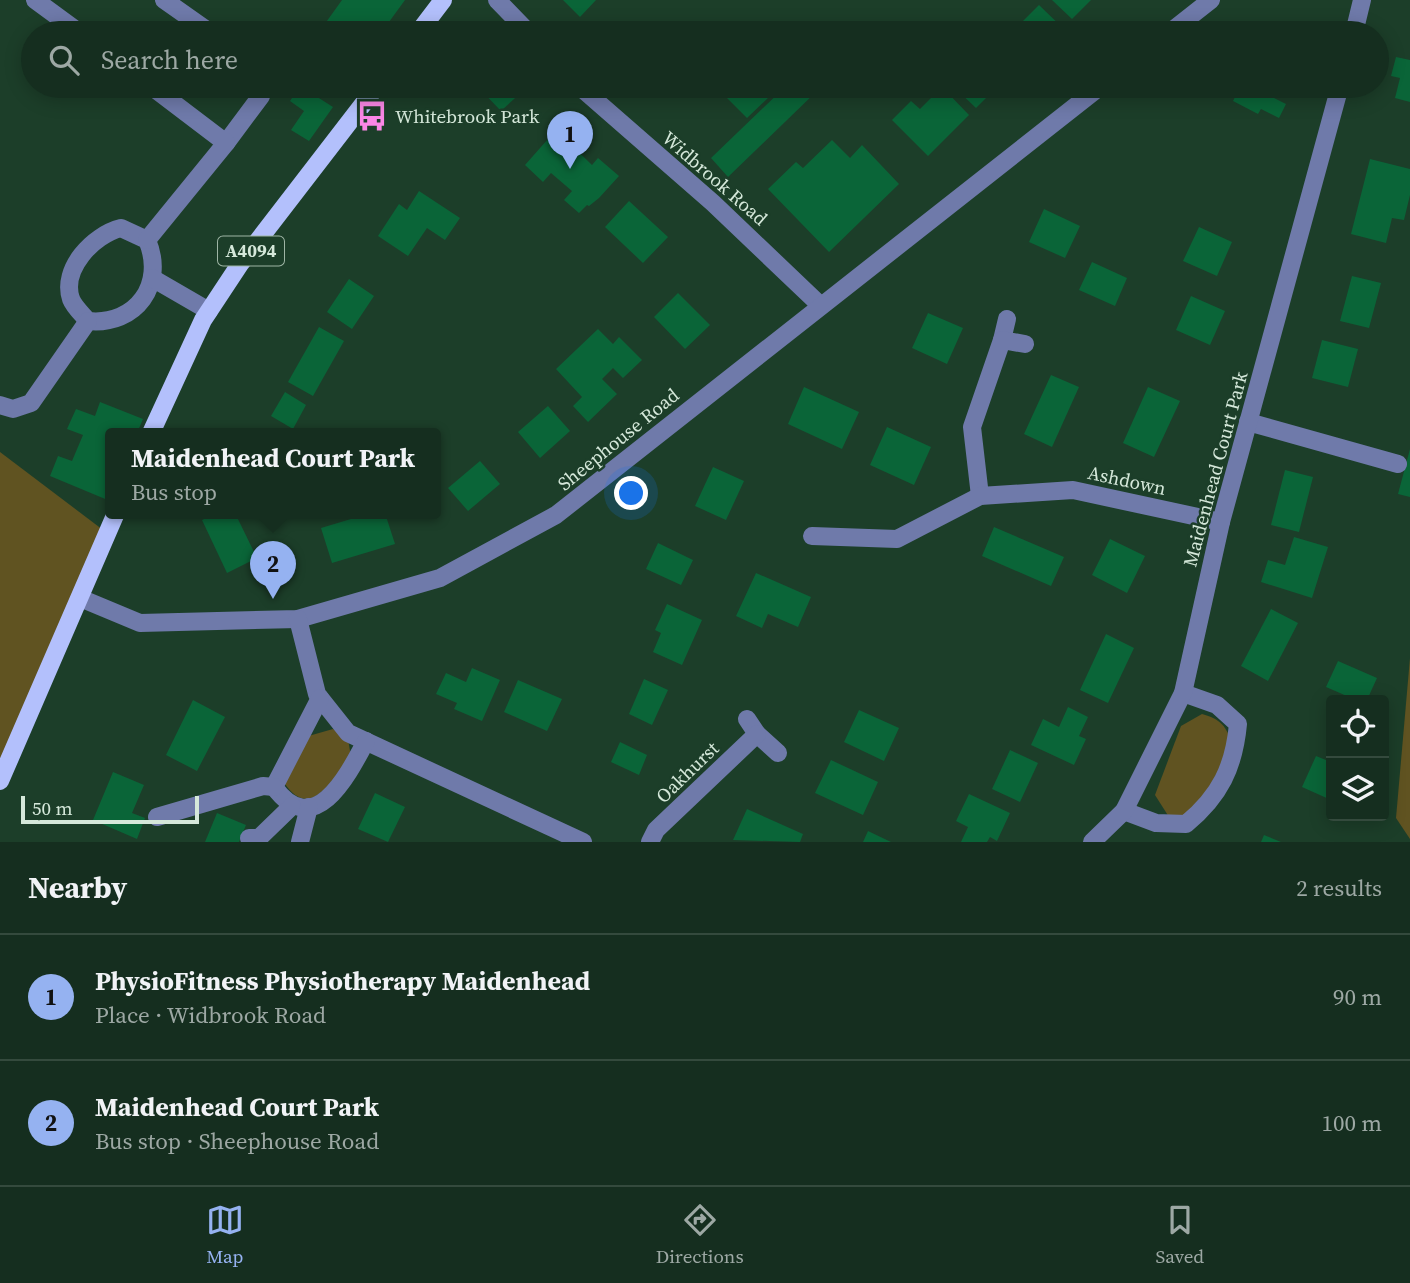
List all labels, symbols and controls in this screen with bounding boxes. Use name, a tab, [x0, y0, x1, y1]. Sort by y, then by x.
search box	[21, 21, 1389, 98]
icon: search	[45, 41, 83, 79]
text: Search here	[101, 42, 238, 78]
bus stop icon: Whitebrook Park	[355, 99, 389, 133]
place label: Whitebrook Park	[395, 103, 540, 129]
pin: 1	[547, 111, 593, 169]
street label: Widbrook Road	[657, 125, 773, 231]
road number: A4094	[218, 236, 284, 265]
street label: Maidenhead Court Park	[1176, 368, 1254, 570]
street label: Sheephouse Road	[552, 382, 684, 496]
popup	[105, 428, 441, 519]
text: Maidenhead Court Park	[131, 440, 415, 476]
street label: Ashdown	[1085, 459, 1169, 501]
text: Bus stop	[131, 476, 217, 508]
your location	[614, 476, 648, 510]
pin: 2	[250, 541, 296, 599]
map controls	[1326, 695, 1389, 821]
button: locate	[1326, 695, 1389, 758]
street label: Oakhurst	[650, 735, 725, 809]
button: layers	[1326, 758, 1389, 821]
scale bar	[21, 793, 200, 825]
text: 50 m	[32, 795, 73, 821]
text: Nearby	[28, 867, 127, 908]
text: 2 results	[1296, 872, 1382, 904]
text: PhysioFitness Physiotherapy Maidenhead	[95, 963, 590, 999]
text: 1	[45, 981, 57, 1013]
text: 90 m	[1333, 981, 1382, 1013]
text: Place · Widbrook Road	[95, 999, 326, 1031]
text: Maidenhead Court Park	[95, 1089, 379, 1125]
text: 2	[45, 1107, 57, 1139]
text: 100 m	[1321, 1107, 1382, 1139]
text: Bus stop · Sheephouse Road	[95, 1125, 379, 1157]
tab: Map	[206, 1201, 244, 1269]
tab: Directions	[656, 1201, 744, 1269]
tab: Saved	[1155, 1201, 1204, 1269]

